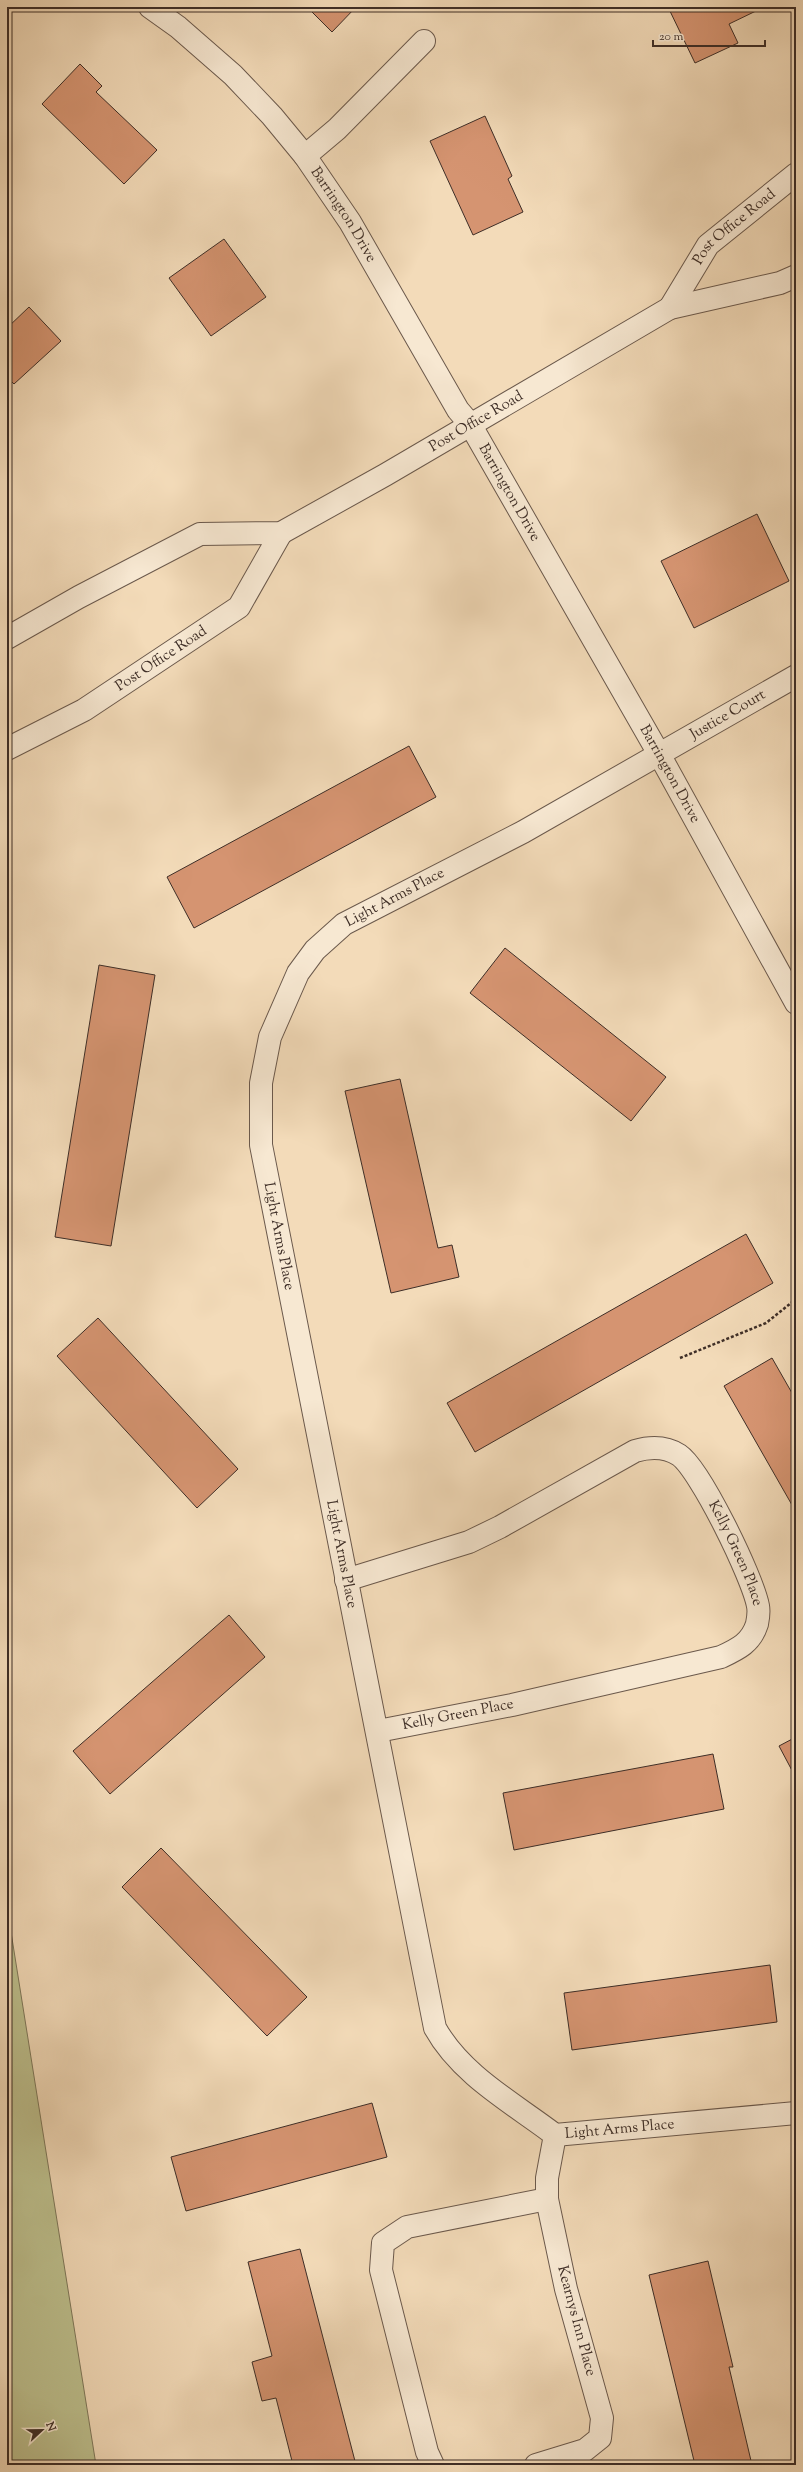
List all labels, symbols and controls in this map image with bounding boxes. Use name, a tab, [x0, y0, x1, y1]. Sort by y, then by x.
scale bar	[653, 22, 765, 48]
text: 20 m	[659, 28, 684, 46]
street label: Barrington Drive	[305, 163, 381, 266]
street label: Post Office Road	[688, 184, 781, 269]
street label: Post Office Road	[425, 386, 528, 457]
street label: Barrington Drive	[473, 440, 546, 545]
street label: Post Office Road	[111, 620, 212, 697]
street label: Justice Court	[685, 685, 770, 746]
street label: Barrington Drive	[634, 721, 706, 827]
street label: Light Arms Place	[342, 863, 448, 933]
street label: Light Arms Place	[258, 1180, 300, 1292]
street label: Kelly Green Place	[703, 1497, 768, 1608]
street label: Light Arms Place	[321, 1498, 363, 1610]
street label: Kelly Green Place	[401, 1694, 515, 1736]
street label: Light Arms Place	[564, 2114, 675, 2145]
street label: Kearnys Inn Place	[551, 2263, 601, 2379]
north arrow	[22, 2410, 62, 2450]
text: N	[41, 2419, 59, 2434]

